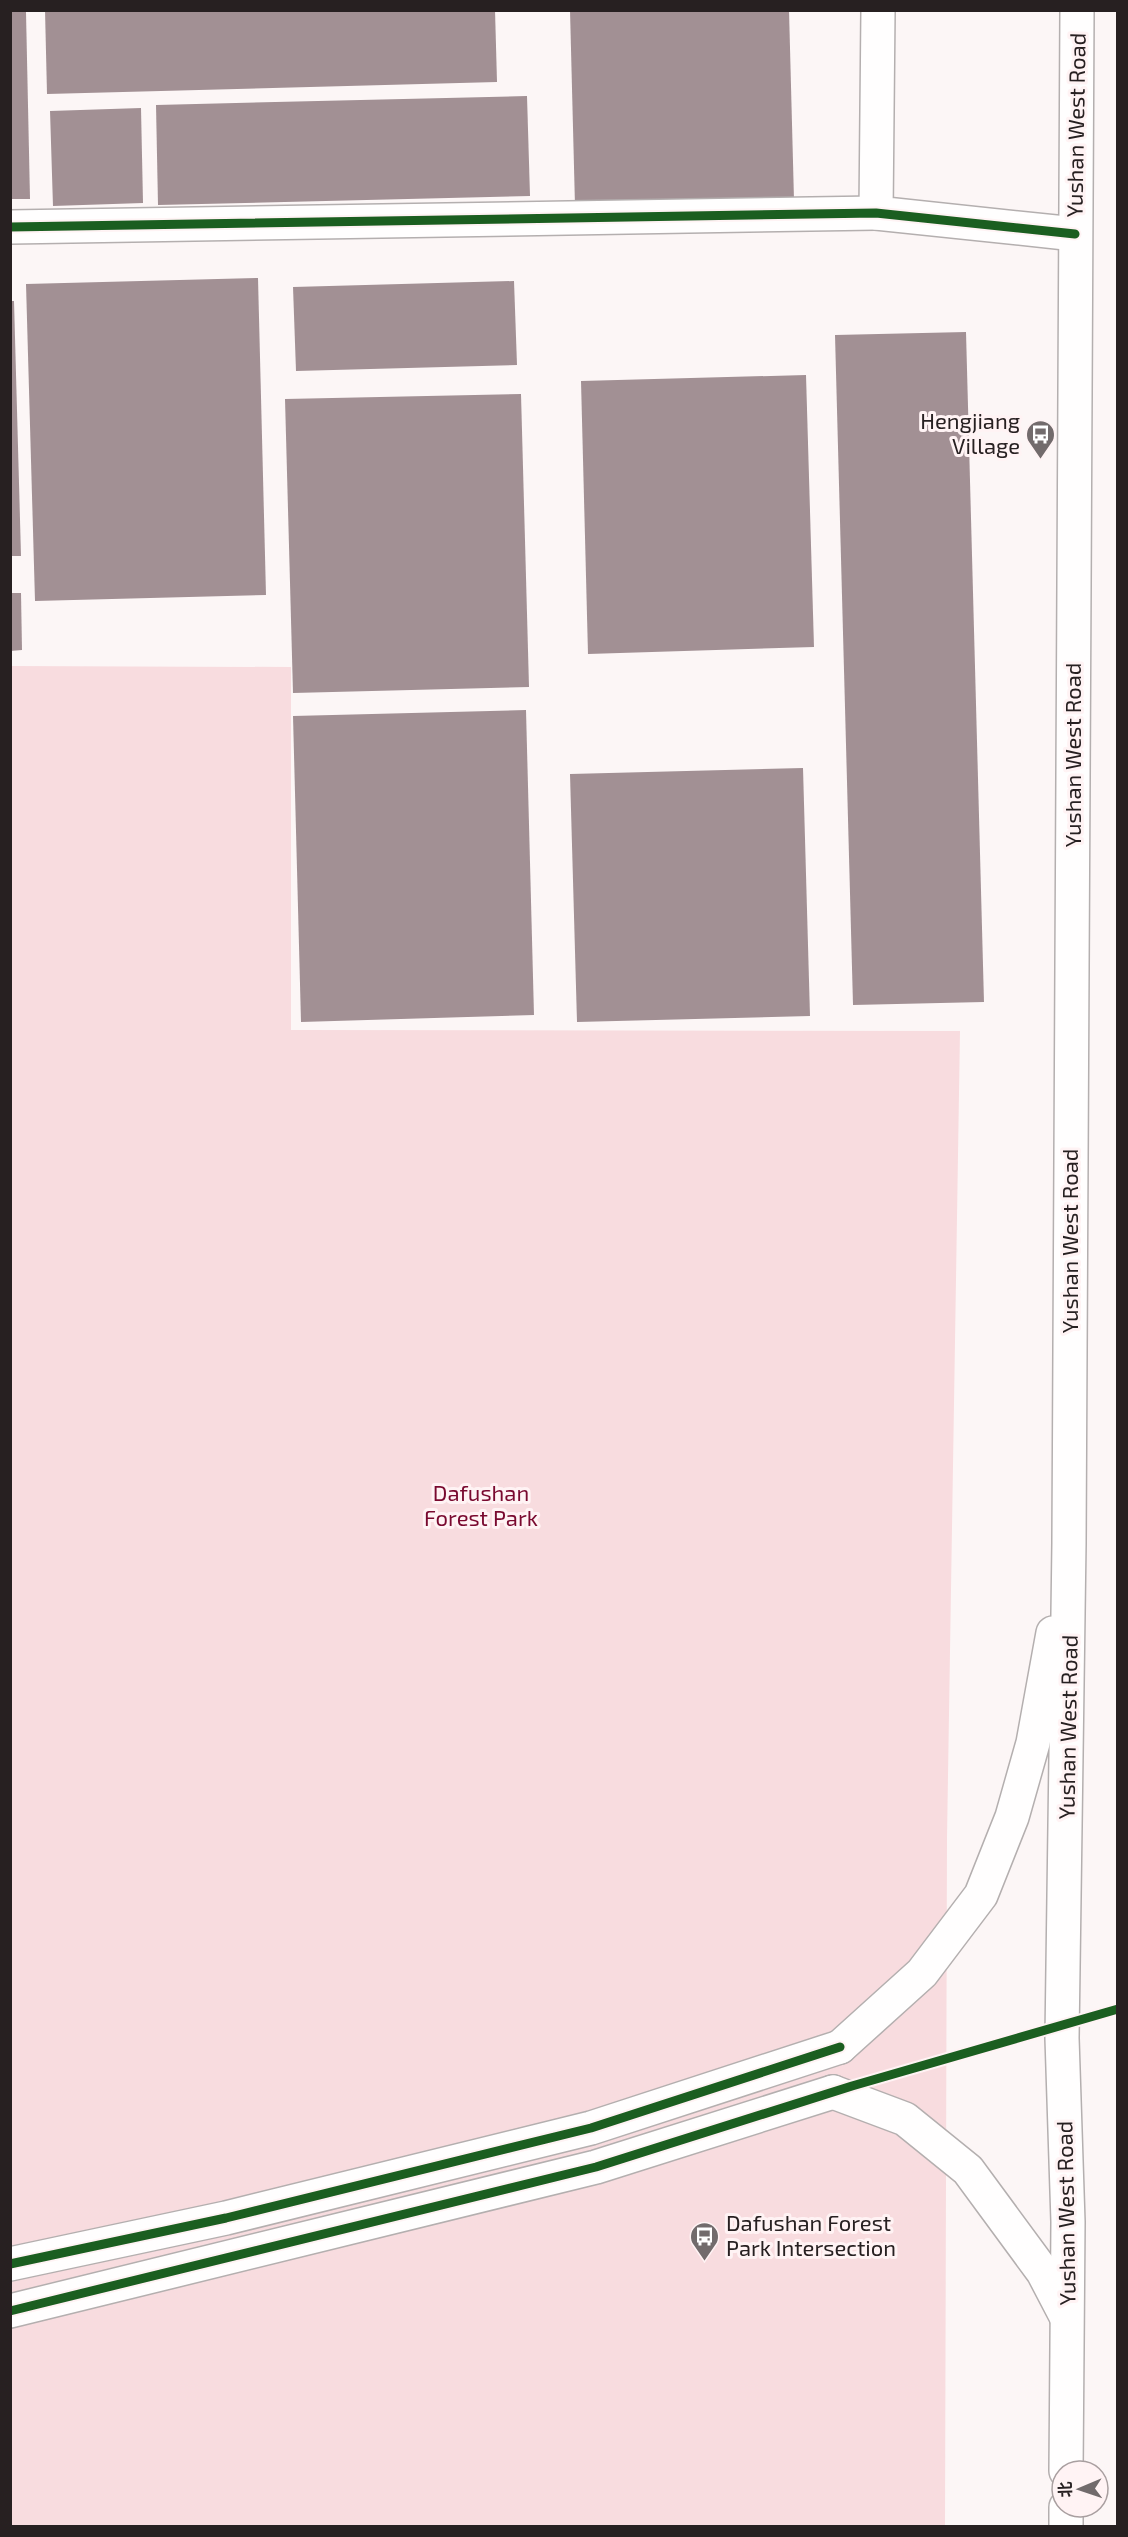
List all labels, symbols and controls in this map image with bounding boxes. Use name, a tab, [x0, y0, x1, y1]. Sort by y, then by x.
street label: Yushan West Road	[1060, 32, 1090, 218]
place label: Hengjiang Village	[920, 407, 1020, 458]
bus stop icon: Hengjiang Village	[1025, 418, 1057, 460]
street label: Yushan West Road	[1059, 663, 1085, 847]
street label: Yushan West Road	[1056, 1149, 1082, 1333]
park label: Dafushan Forest Park	[424, 1479, 538, 1530]
street label: Yushan West Road	[1052, 1634, 1082, 1820]
street label: Yushan West Road	[1050, 2120, 1080, 2306]
place label: Dafushan Forest Park Intersection	[726, 2209, 896, 2260]
bus stop icon: Dafushan Forest Park Intersection	[689, 2220, 721, 2262]
north arrow	[1050, 2459, 1110, 2519]
text: 北	[1055, 2481, 1074, 2498]

